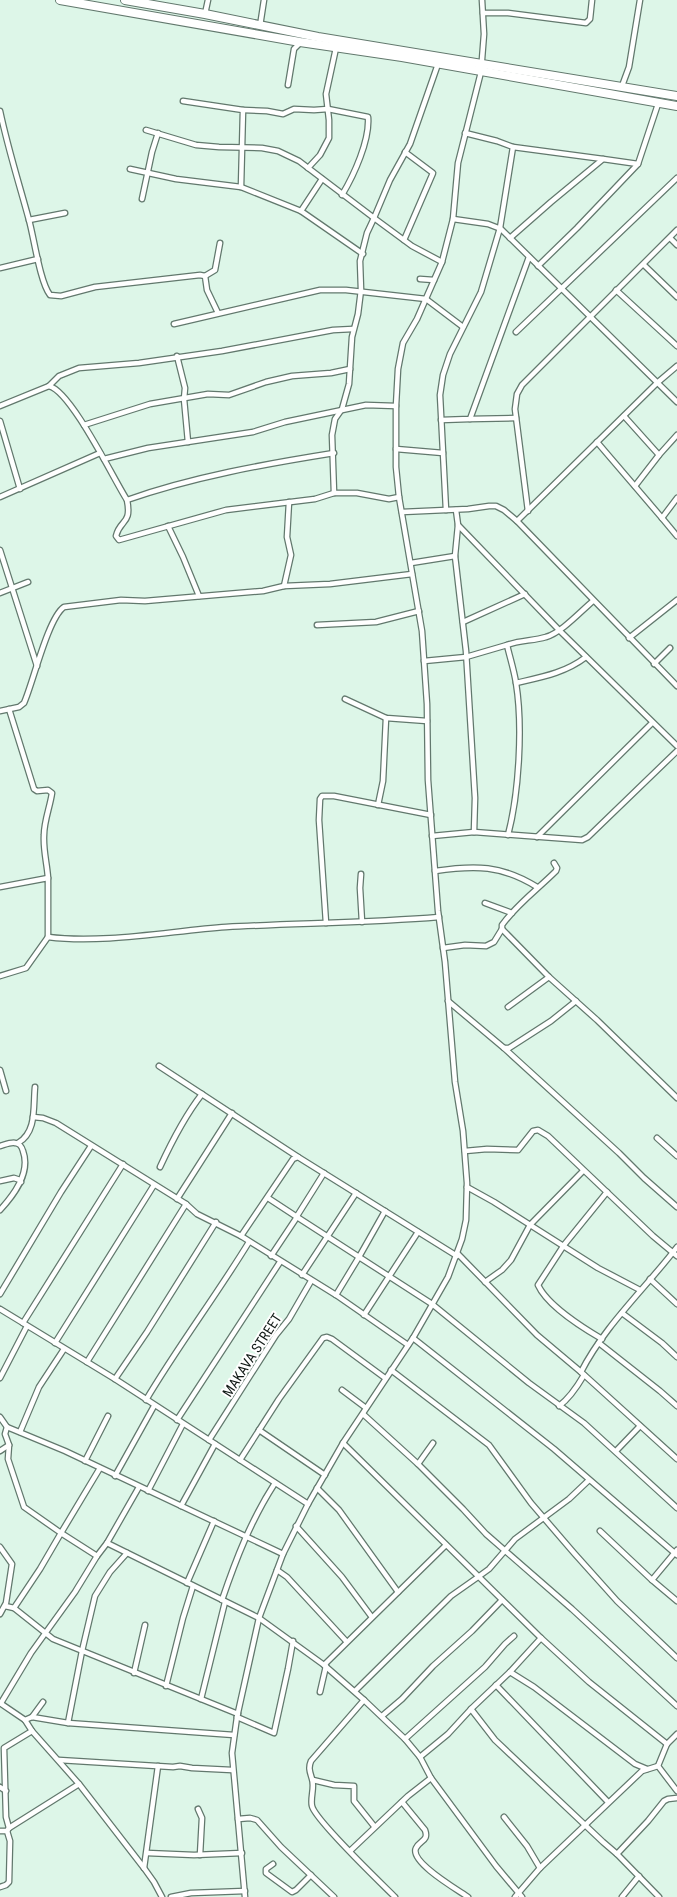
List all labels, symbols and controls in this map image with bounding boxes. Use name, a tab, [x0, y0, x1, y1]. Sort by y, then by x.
street label: MAKAVA STREET	[219, 1310, 285, 1400]

